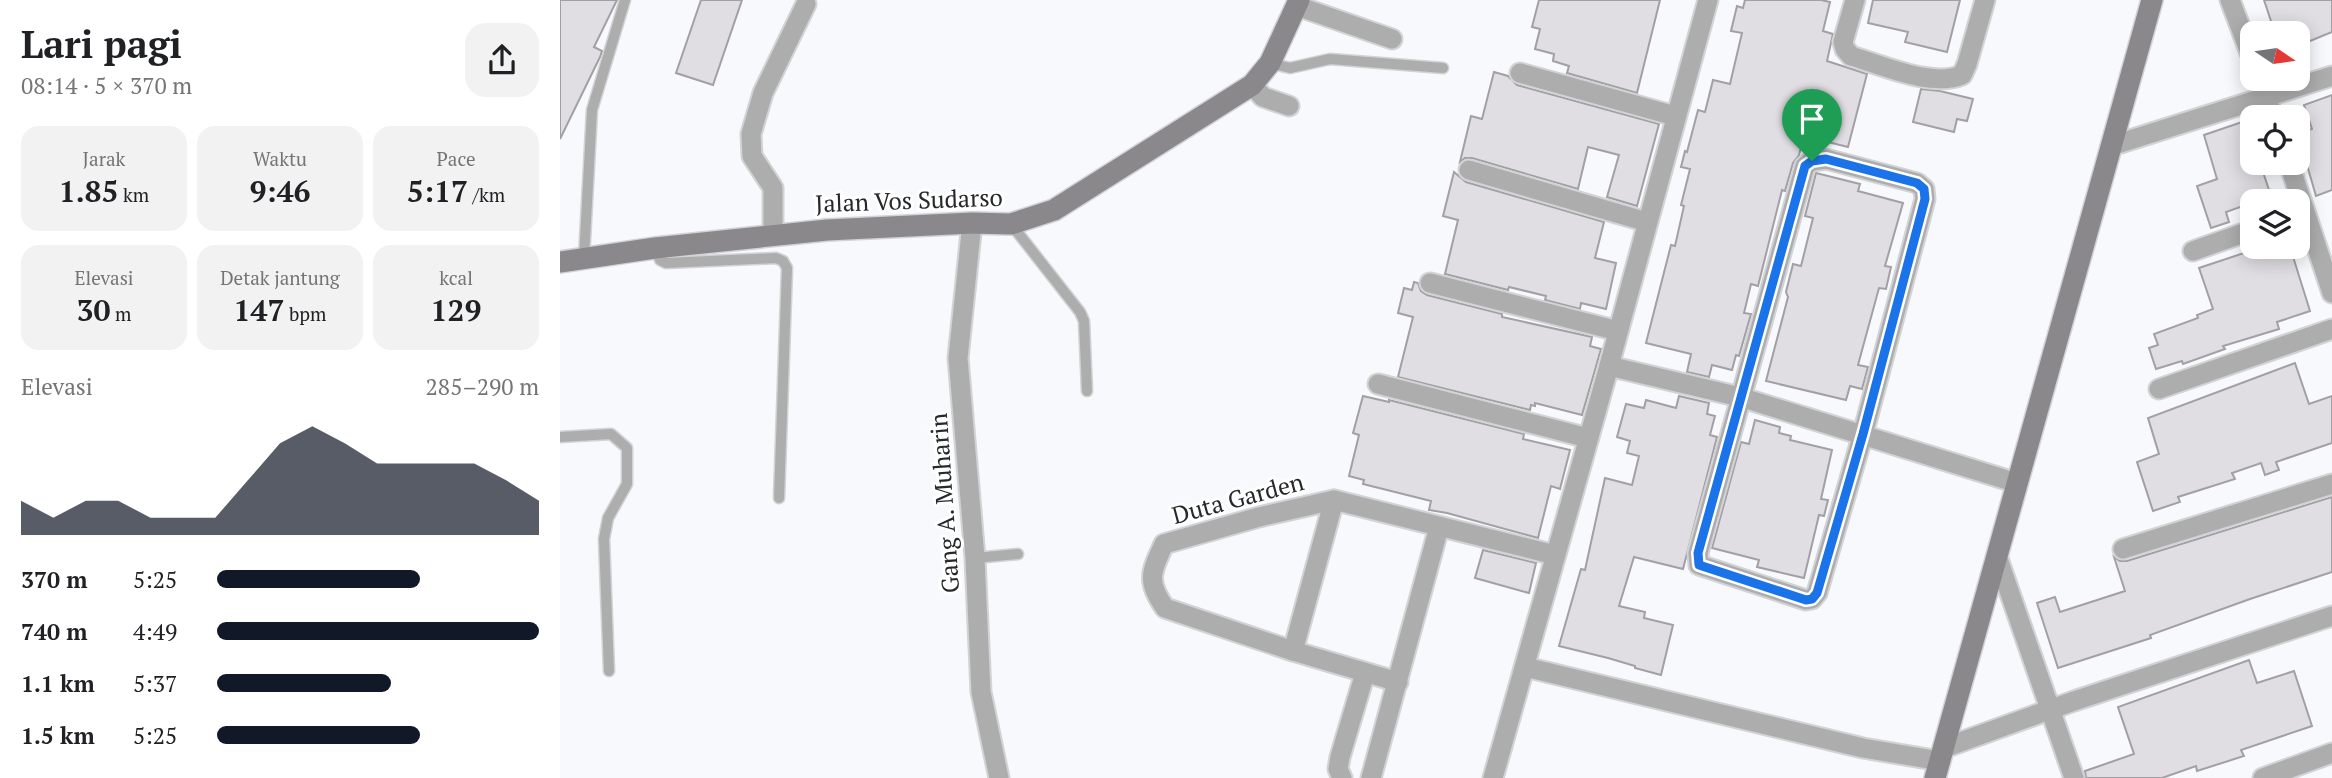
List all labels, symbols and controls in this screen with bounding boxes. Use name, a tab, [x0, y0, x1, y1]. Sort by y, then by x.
text: Lari pagi	[21, 19, 182, 69]
north arrow	[2240, 21, 2310, 91]
map controls	[2240, 21, 2310, 259]
button: share	[465, 23, 539, 97]
text: 08:14 · 5 × 370 m	[21, 70, 192, 101]
pin	[1782, 89, 1842, 161]
icon: arrive	[1793, 100, 1831, 138]
button: locate	[2240, 105, 2310, 175]
text: Jarak	[83, 146, 125, 171]
text: Waktu	[253, 146, 307, 171]
text: Pace	[437, 146, 475, 171]
text: 1.85	[59, 171, 118, 211]
text: 9:46	[249, 171, 311, 211]
text: 5:17	[407, 171, 468, 211]
street label: Jalan Vos Sudarso	[815, 181, 1003, 219]
text: km	[118, 182, 149, 207]
text: /km	[468, 182, 505, 207]
button: layers	[2240, 189, 2310, 259]
text: Elevasi	[74, 265, 134, 290]
text: Detak jantung	[220, 265, 340, 290]
text: kcal	[439, 265, 473, 290]
text: 30	[77, 290, 110, 330]
text: 147	[234, 290, 284, 330]
text: 129	[431, 290, 481, 330]
text: m	[110, 301, 131, 326]
text: bpm	[284, 301, 326, 326]
text: Elevasi	[21, 371, 93, 402]
text: 285–290 m	[426, 371, 539, 402]
street label: Gang A. Muharin	[922, 412, 966, 594]
street label: Duta Garden	[1168, 465, 1307, 531]
text: 370 m	[21, 564, 87, 595]
text: 5:25	[133, 564, 177, 595]
text: 740 m	[21, 616, 87, 647]
text: 4:49	[133, 616, 177, 647]
text: 1.1 km	[21, 668, 95, 699]
text: 5:37	[133, 668, 177, 699]
text: 1.5 km	[21, 720, 95, 751]
text: 5:25	[133, 720, 177, 751]

